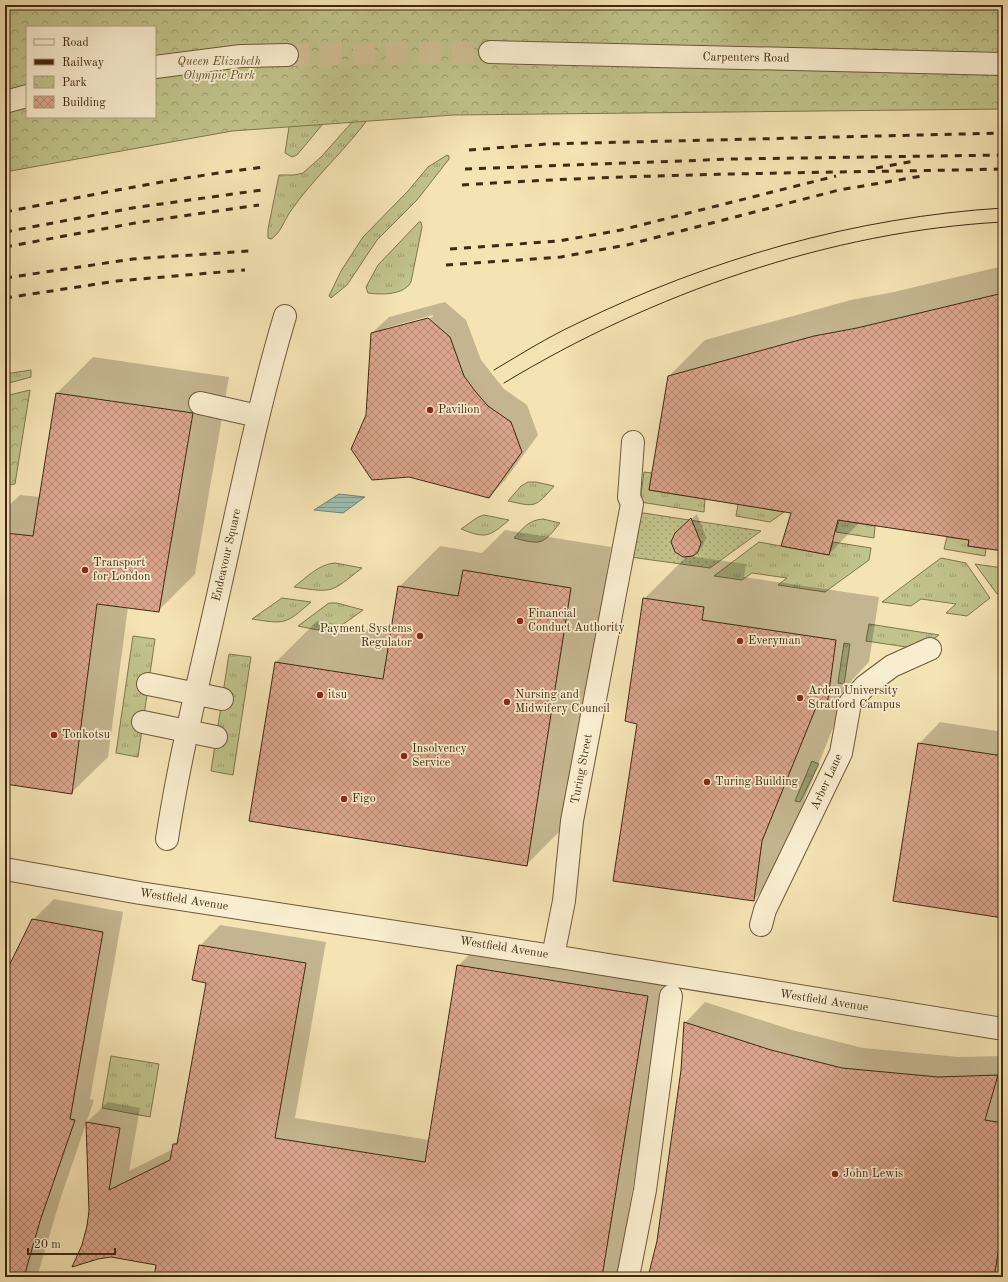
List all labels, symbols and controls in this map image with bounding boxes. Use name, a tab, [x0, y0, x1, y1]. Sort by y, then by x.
legend	[26, 26, 156, 118]
text: Road	[62, 37, 89, 49]
street label: Carpenters Road	[702, 51, 790, 65]
park label: Queen Elizabeth Olympic Park	[177, 56, 261, 82]
text: Railway	[62, 57, 105, 69]
text: Park	[62, 77, 87, 89]
text: Building	[62, 97, 106, 109]
place label: Pavilion	[438, 404, 480, 416]
marker: Pavilion	[425, 405, 435, 415]
street label: Endeavour Square	[210, 507, 244, 603]
place label: Transport for London	[93, 557, 151, 583]
marker: Transport for London	[80, 565, 90, 575]
place label: Financial Conduct Authority	[528, 608, 626, 634]
marker: Financial Conduct Authority	[515, 616, 525, 626]
place label: Payment Systems Regulator	[320, 623, 412, 649]
marker: Payment Systems Regulator	[415, 631, 425, 641]
place label: Everyman	[748, 635, 801, 647]
marker: Everyman	[735, 636, 745, 646]
place label: Arden University Stratford Campus	[808, 685, 900, 711]
place label: itsu	[328, 689, 348, 701]
place label: Nursing and Midwifery Council	[515, 689, 610, 715]
marker: itsu	[315, 690, 325, 700]
marker: Arden University Stratford Campus	[795, 693, 805, 703]
marker: Nursing and Midwifery Council	[502, 697, 512, 707]
place label: Tonkotsu	[62, 729, 111, 741]
marker: Tonkotsu	[49, 730, 59, 740]
street label: Turing Street	[569, 733, 595, 805]
place label: Insolvency Service	[412, 743, 468, 769]
marker: Insolvency Service	[399, 751, 409, 761]
street label: Arber Lane	[809, 752, 845, 812]
place label: Turing Building	[715, 776, 799, 788]
marker: Turing Building	[702, 777, 712, 787]
place label: Figo	[352, 793, 376, 805]
marker: Figo	[339, 794, 349, 804]
street label: Westfield Avenue	[139, 887, 230, 913]
street label: Westfield Avenue	[459, 935, 550, 961]
street label: Westfield Avenue	[779, 988, 870, 1014]
place label: John Lewis	[843, 1168, 903, 1180]
marker: John Lewis	[830, 1169, 840, 1179]
scale bar	[28, 1230, 115, 1256]
text: 20 m	[34, 1239, 61, 1251]

